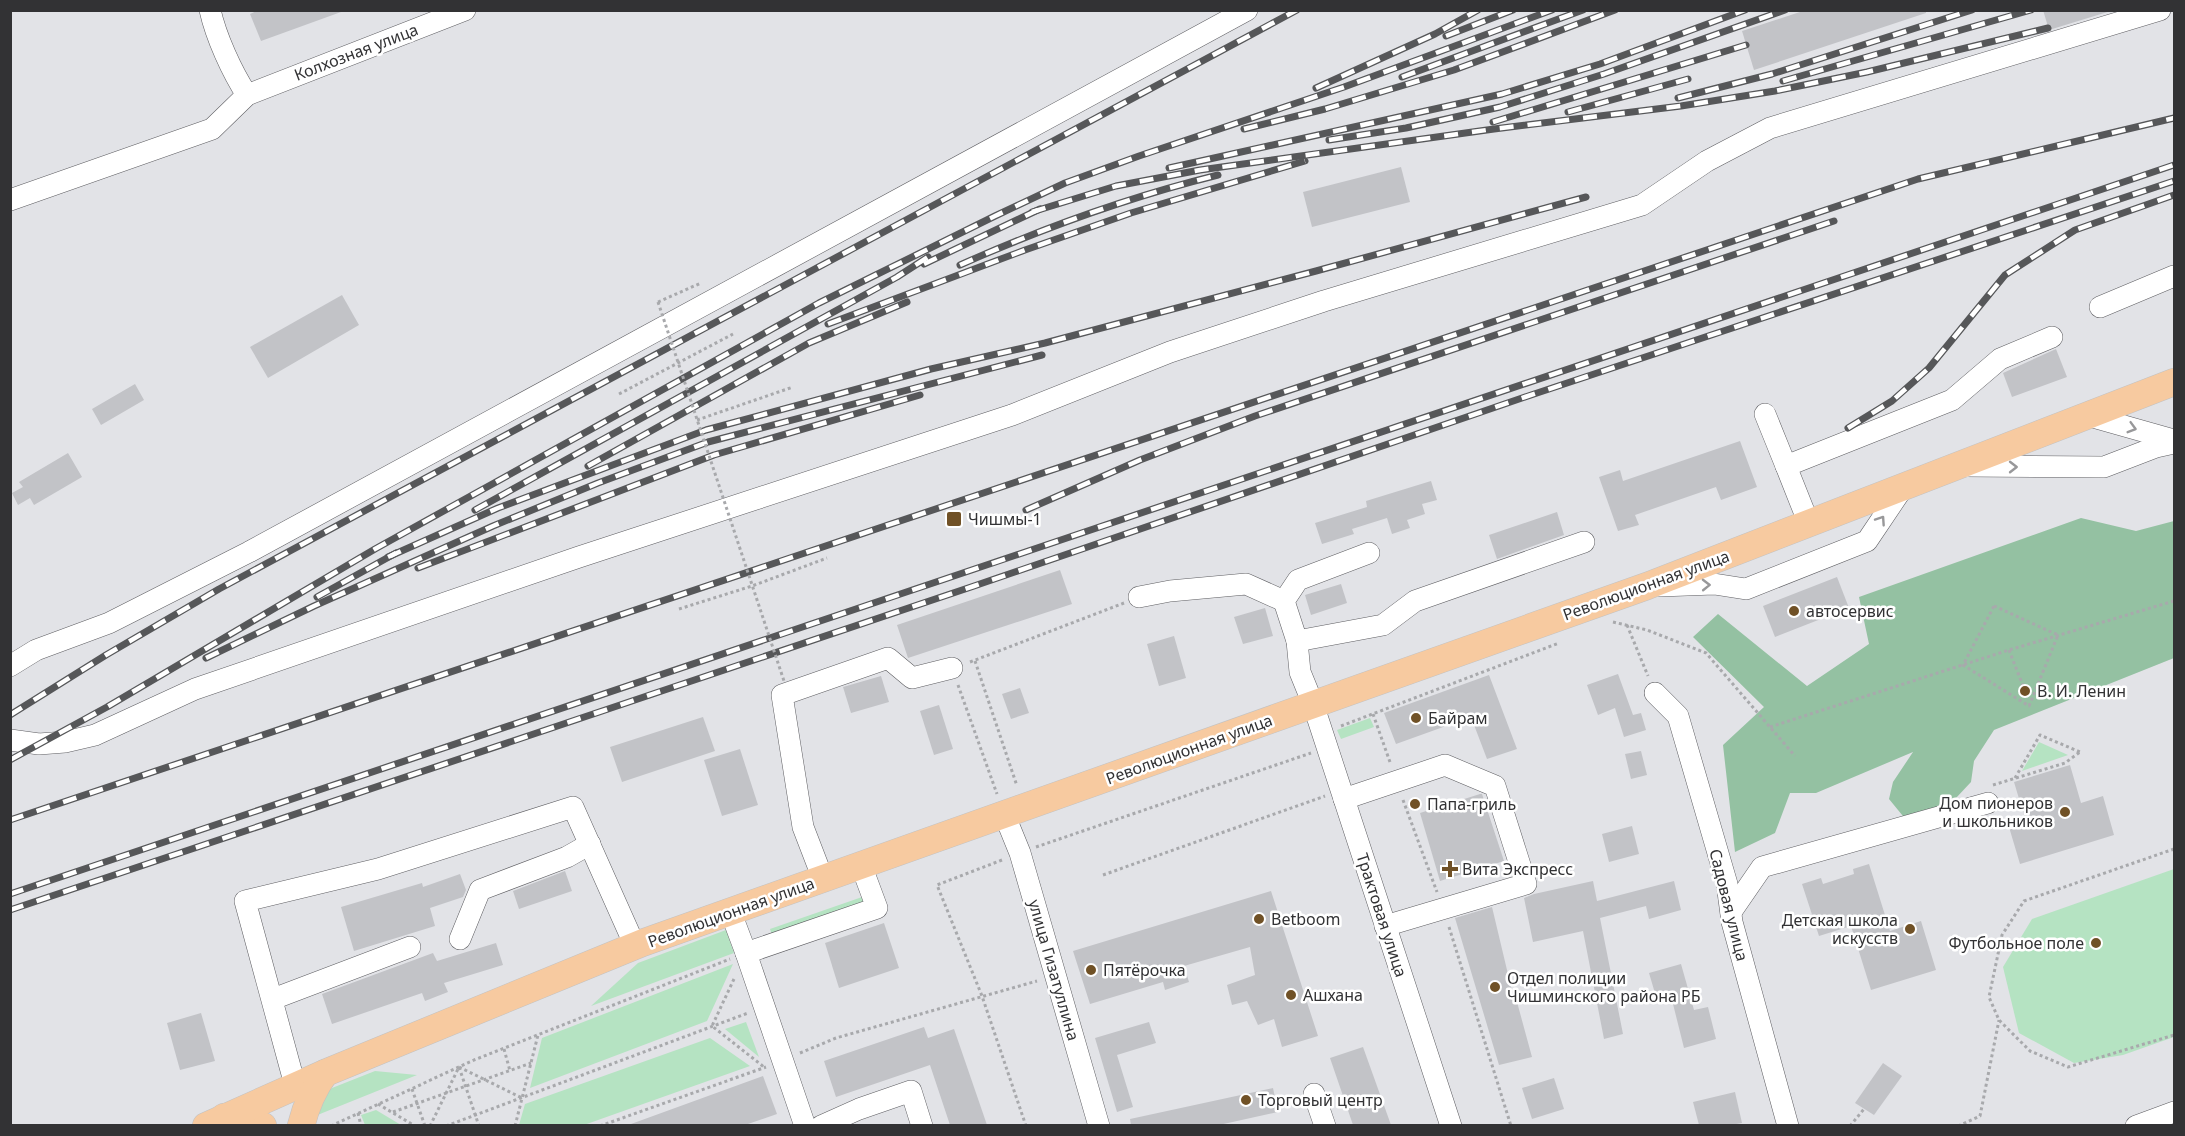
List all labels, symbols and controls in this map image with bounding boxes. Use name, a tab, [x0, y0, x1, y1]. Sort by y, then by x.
street label: Колхозная улица	[291, 18, 421, 86]
one-way arrow	[2126, 421, 2137, 433]
one-way arrow	[2009, 461, 2018, 473]
place label: Чишмы-1	[968, 508, 1042, 530]
marker: Чишмы-1	[945, 510, 963, 528]
one-way arrow	[1874, 516, 1885, 527]
street label: Революционная улица	[1560, 545, 1732, 625]
one-way arrow	[1701, 579, 1710, 591]
place label: автосервис	[1806, 600, 1894, 622]
marker: автосервис	[1787, 604, 1801, 618]
place label: В. И. Ленин	[2037, 680, 2126, 702]
marker: В. И. Ленин	[2018, 684, 2032, 698]
place label: Байрам	[1428, 707, 1488, 729]
street label: Революционная улица	[1103, 709, 1275, 789]
marker: Байрам	[1409, 711, 1423, 725]
place label: Дом пионеров и школьников	[1939, 792, 2053, 832]
place label: Папа-гриль	[1427, 793, 1516, 815]
marker: Папа-гриль	[1408, 797, 1422, 811]
marker: Дом пионеров и школьников	[2058, 805, 2072, 819]
street label: Садовая улица	[1704, 847, 1754, 963]
street label: Трактовая улица	[1352, 850, 1412, 980]
place label: Вита Экспресс	[1462, 858, 1573, 880]
marker: Вита Экспресс	[1443, 862, 1457, 876]
street label: Революционная улица	[645, 872, 817, 952]
street label: улица Гизатуллина	[1023, 897, 1085, 1043]
place label: Betboom	[1271, 908, 1340, 930]
place label: Детская школа искусств	[1782, 909, 1898, 949]
marker: Betboom	[1252, 912, 1266, 926]
marker: Детская школа искусств	[1903, 922, 1917, 936]
place label: Футбольное поле	[1948, 932, 2084, 954]
marker: Футбольное поле	[2089, 936, 2103, 950]
place label: Пятёрочка	[1103, 959, 1186, 981]
marker: Пятёрочка	[1084, 963, 1098, 977]
place label: Отдел полиции Чишминского района РБ	[1507, 967, 1701, 1007]
marker: Отдел полиции Чишминского района РБ	[1488, 980, 1502, 994]
place label: Ашхана	[1303, 984, 1363, 1006]
marker: Ашхана	[1284, 988, 1298, 1002]
place label: Торговый центр	[1258, 1089, 1383, 1111]
marker: Торговый центр	[1239, 1093, 1253, 1107]

